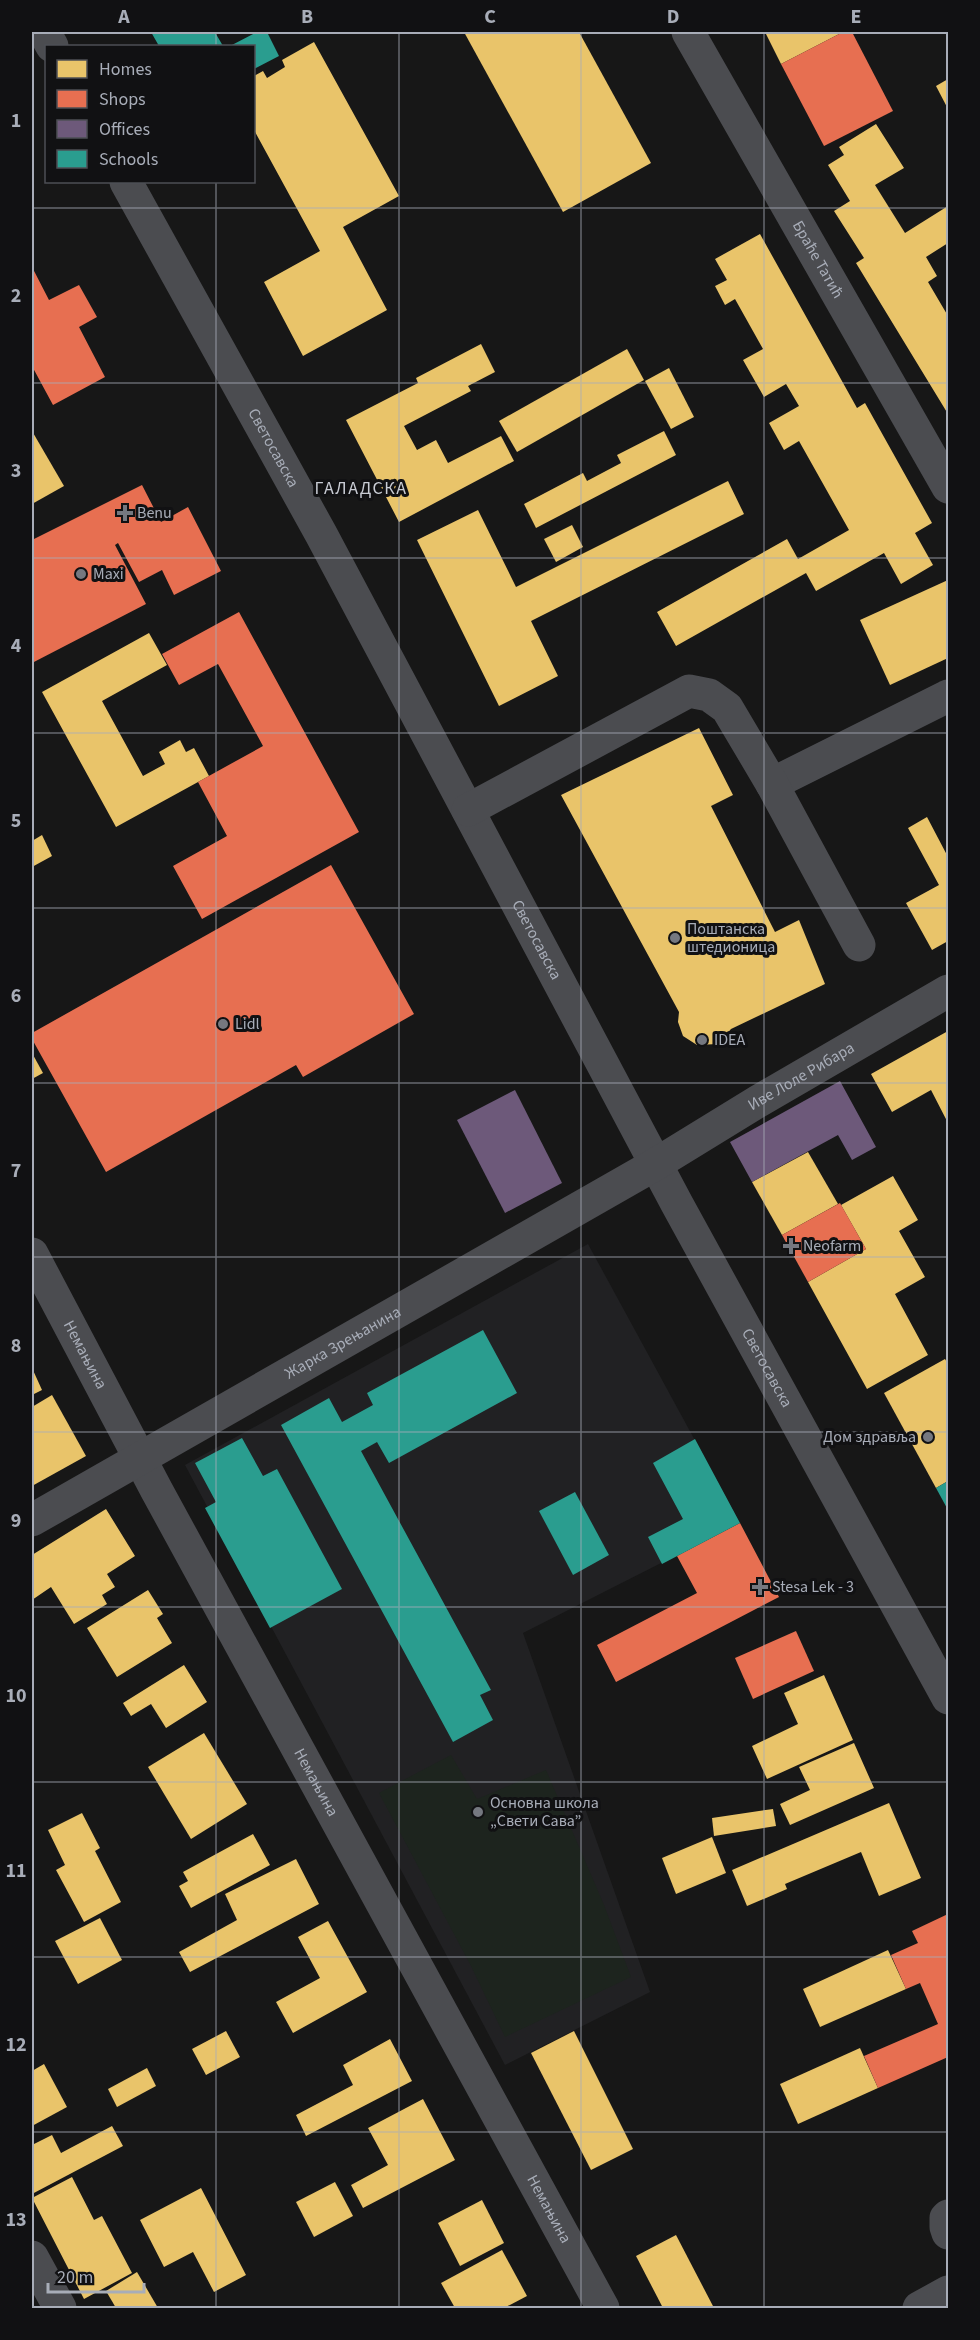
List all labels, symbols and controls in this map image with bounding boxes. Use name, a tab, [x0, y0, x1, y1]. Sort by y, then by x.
text: A	[117, 3, 130, 31]
text: B	[301, 3, 313, 31]
text: C	[484, 3, 496, 31]
text: D	[667, 3, 679, 31]
text: E	[851, 3, 861, 31]
legend	[45, 45, 255, 183]
text: Homes	[99, 57, 152, 82]
text: Shops	[99, 87, 146, 112]
text: 1	[11, 107, 21, 135]
text: Offices	[99, 117, 150, 142]
text: Schools	[99, 147, 158, 172]
street label: Браће Татић	[787, 217, 849, 302]
text: 2	[11, 282, 21, 310]
street label: Светосавска	[243, 404, 304, 491]
text: 3	[11, 457, 21, 485]
district label: ГАЛАДСКА	[315, 476, 407, 501]
place label: Benu	[137, 502, 172, 524]
marker: Benu	[118, 506, 132, 520]
place label: Maxi	[93, 563, 124, 585]
marker: Maxi	[74, 567, 88, 581]
text: 4	[11, 632, 22, 660]
text: 5	[11, 807, 21, 835]
street label: Светосавска	[506, 896, 567, 984]
place label: Поштанска штедионица	[687, 918, 775, 958]
marker: Поштанска штедионица	[668, 931, 682, 945]
text: 6	[11, 982, 21, 1010]
place label: Lidl	[235, 1013, 260, 1035]
marker: Lidl	[216, 1017, 230, 1031]
place label: IDEA	[714, 1029, 745, 1051]
marker: IDEA	[695, 1033, 709, 1047]
street label: Иве Лоле Рибара	[744, 1037, 858, 1116]
text: 7	[11, 1157, 21, 1185]
place label: Neofarm	[803, 1235, 861, 1257]
marker: Neofarm	[784, 1239, 798, 1253]
street label: Жарка Зрењанина	[281, 1301, 405, 1384]
street label: Немањина	[58, 1317, 112, 1393]
street label: Светосавска	[736, 1324, 798, 1411]
text: 8	[11, 1332, 21, 1360]
place label: Дом здравља	[823, 1426, 916, 1448]
marker: Дом здравља	[921, 1430, 935, 1444]
text: 9	[11, 1507, 21, 1535]
place label: Stesa Lek - 3	[772, 1576, 854, 1598]
marker: Stesa Lek - 3	[753, 1580, 767, 1594]
text: 10	[5, 1682, 27, 1710]
street label: Немањина	[289, 1744, 344, 1821]
place label: Основна школа „Свети Сава”	[490, 1792, 599, 1832]
marker: Основна школа „Свети Сава”	[471, 1805, 485, 1819]
text: 11	[5, 1857, 27, 1885]
text: 12	[5, 2031, 27, 2059]
street label: Немањина	[521, 2171, 577, 2247]
text: 13	[5, 2206, 27, 2234]
scale bar	[48, 2256, 144, 2294]
text: 20 m	[57, 2265, 93, 2290]

